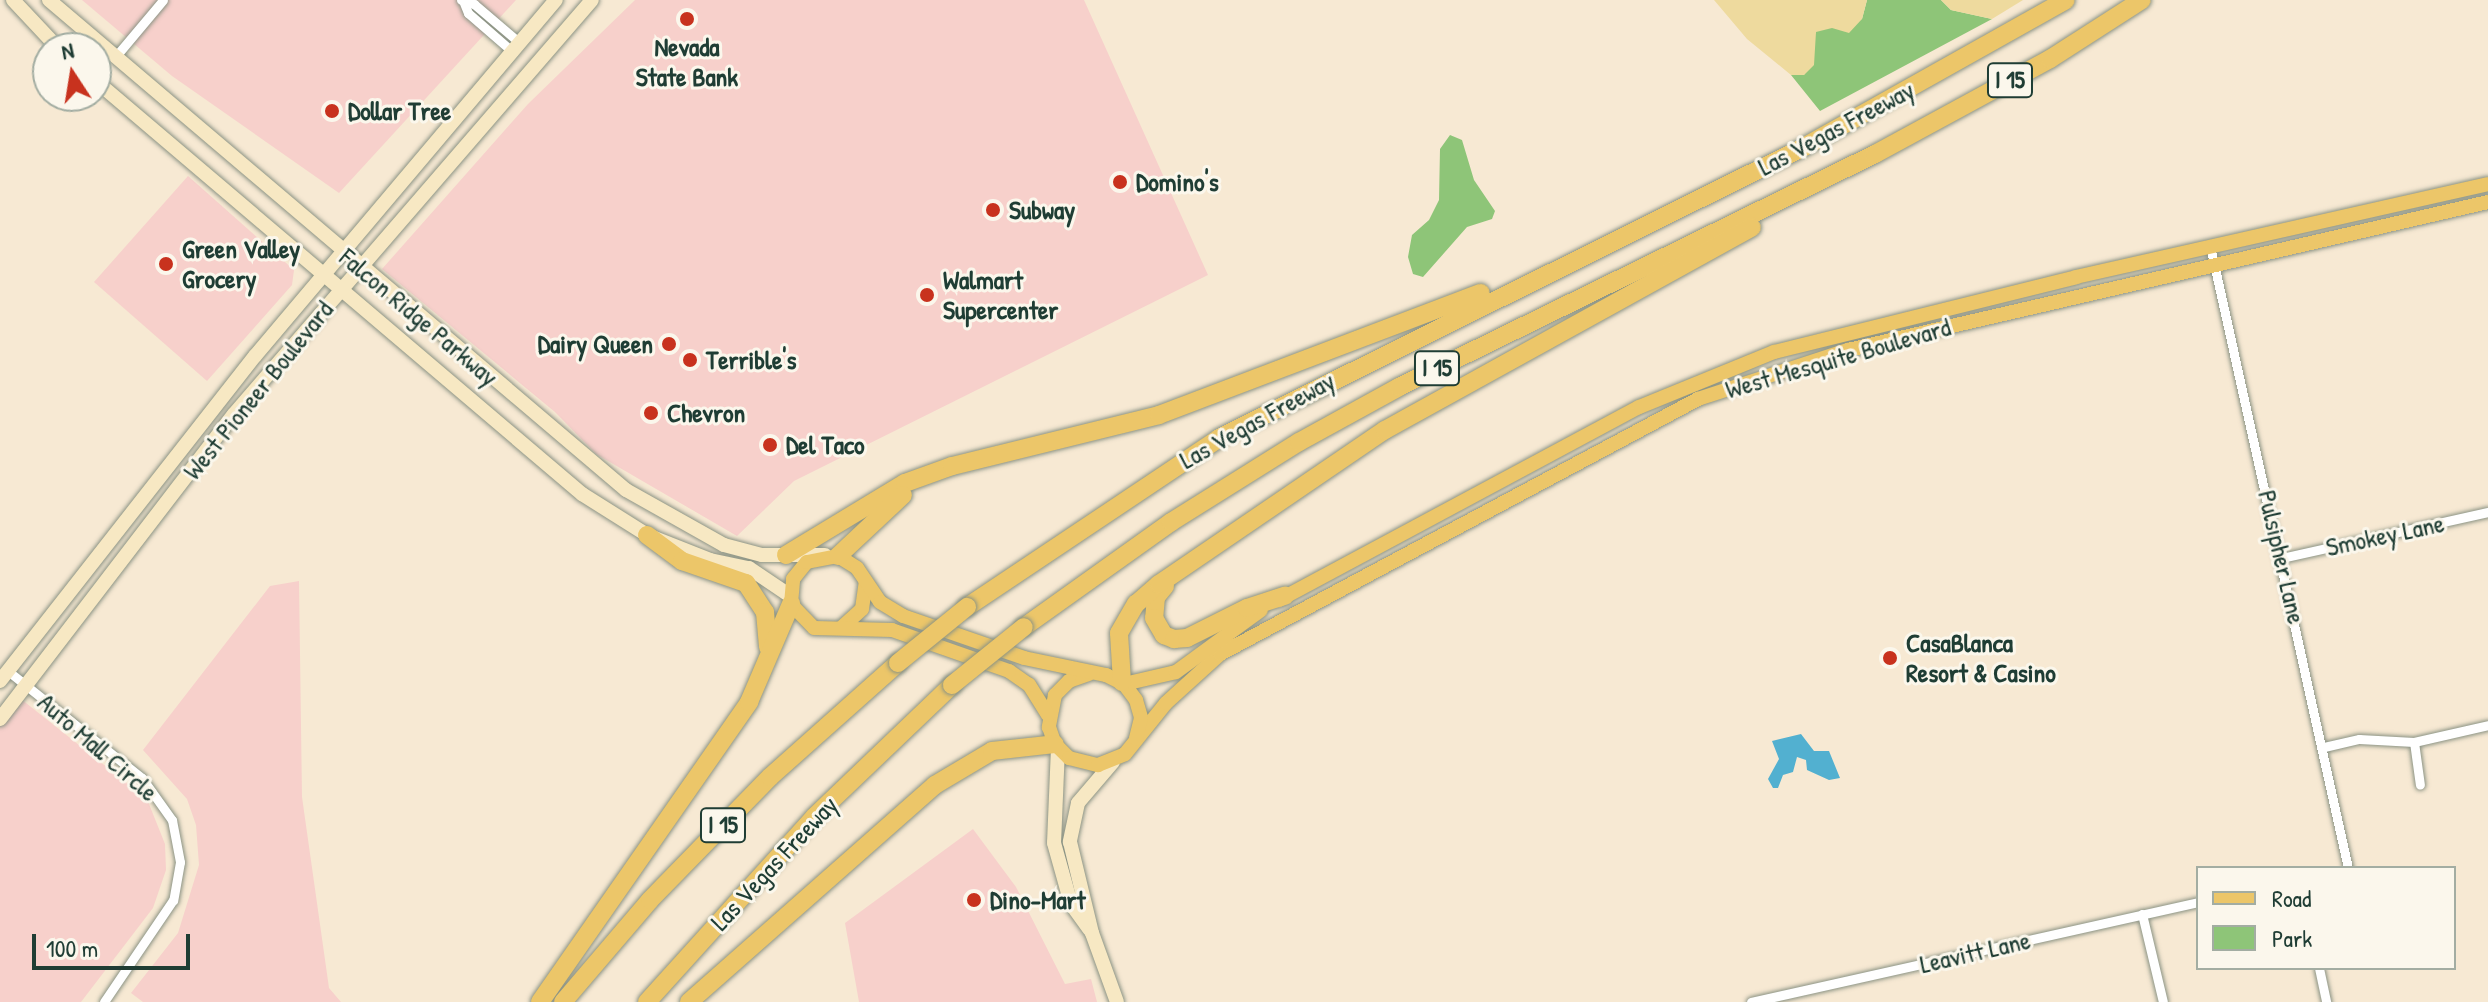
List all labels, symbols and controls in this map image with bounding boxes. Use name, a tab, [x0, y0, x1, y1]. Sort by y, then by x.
marker: Nevada State Bank	[678, 10, 696, 28]
place label: Nevada State Bank	[636, 31, 738, 92]
north arrow	[32, 32, 112, 112]
text: N	[59, 35, 76, 66]
road number: I 15	[1986, 60, 2034, 100]
street label: Las Vegas Freeway	[1753, 74, 1919, 182]
place label: Dollar Tree	[348, 95, 451, 127]
marker: Dollar Tree	[323, 102, 341, 120]
place label: Domino's	[1136, 166, 1219, 198]
marker: Domino's	[1111, 173, 1129, 191]
place label: Subway	[1009, 194, 1075, 226]
marker: Subway	[984, 201, 1002, 219]
place label: Green Valley Grocery	[182, 233, 300, 294]
street label: Falcon Ridge Parkway	[333, 242, 505, 392]
marker: Green Valley Grocery	[157, 255, 175, 273]
place label: Walmart Supercenter	[943, 264, 1058, 326]
marker: Walmart Supercenter	[918, 286, 936, 304]
street label: West Pioneer Boulevard	[176, 294, 340, 486]
street label: West Mesquite Boulevard	[1722, 311, 1954, 405]
place label: Dairy Queen	[538, 328, 653, 360]
marker: Dairy Queen	[660, 335, 678, 353]
place label: Terrible's	[706, 344, 797, 376]
road number: I 15	[1413, 348, 1461, 388]
marker: Terrible's	[681, 351, 699, 369]
street label: Las Vegas Freeway	[1174, 365, 1340, 475]
place label: Chevron	[667, 397, 745, 429]
marker: Chevron	[642, 404, 660, 422]
place label: Del Taco	[786, 429, 865, 461]
marker: Del Taco	[761, 436, 779, 454]
street label: Pulsipher Lane	[2252, 487, 2312, 627]
street label: Smokey Lane	[2323, 507, 2447, 563]
place label: CasaBlanca Resort & Casino	[1906, 627, 2056, 688]
marker: CasaBlanca Resort & Casino	[1881, 649, 1899, 667]
street label: Auto Mall Circle	[32, 686, 164, 808]
street label: Las Vegas Freeway	[704, 789, 844, 937]
road number: I 15	[699, 805, 747, 845]
legend	[2196, 866, 2456, 970]
text: Road	[2272, 882, 2311, 914]
place label: Dino-Mart	[990, 884, 1086, 916]
marker: Dino-Mart	[965, 891, 983, 909]
scale bar	[36, 918, 194, 968]
text: Park	[2272, 922, 2312, 954]
street label: Leavitt Lane	[1917, 924, 2033, 980]
text: 100 m	[46, 932, 98, 964]

